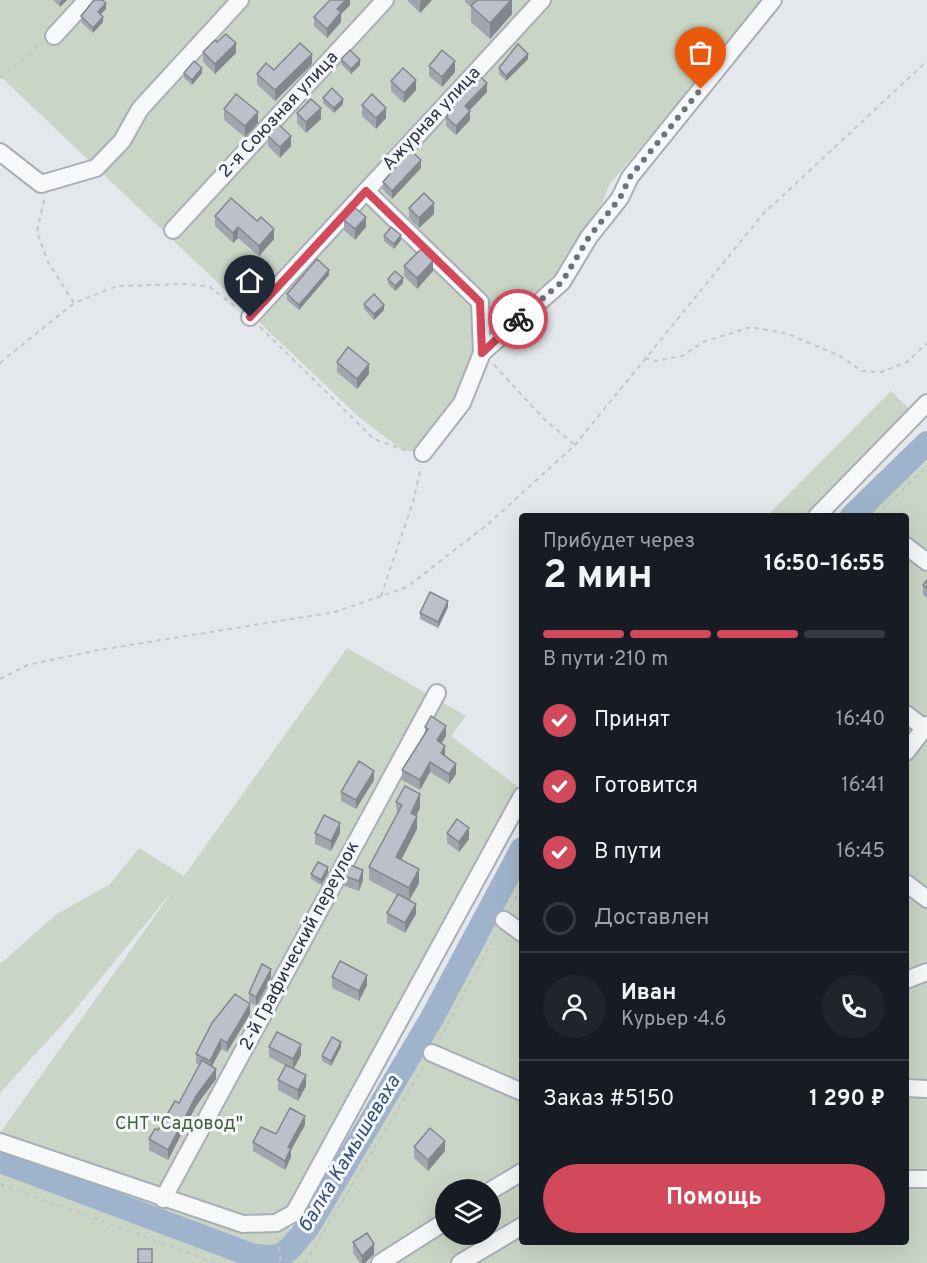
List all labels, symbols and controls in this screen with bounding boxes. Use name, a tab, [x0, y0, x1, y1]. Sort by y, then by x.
pin	[675, 27, 726, 89]
icon: bag	[684, 36, 717, 69]
street label: 2-я Союзная улица	[214, 47, 344, 183]
street label: Ажурная улица	[378, 62, 486, 176]
pin	[224, 255, 275, 317]
icon: home	[233, 264, 266, 297]
courier	[488, 289, 548, 349]
icon: bike	[502, 303, 535, 336]
text: Прибудет через	[543, 529, 695, 555]
text: 16:50–16:55	[764, 551, 885, 578]
text: 2 мин	[543, 553, 653, 602]
text: В пути · 210 m	[543, 647, 668, 673]
icon: check	[543, 704, 576, 737]
text: Принят	[594, 707, 670, 734]
text: 16:40	[836, 707, 885, 733]
icon: check	[543, 770, 576, 803]
text: Готовится	[594, 773, 698, 800]
text: 16:41	[841, 773, 885, 799]
icon: check	[543, 836, 576, 869]
street label: 2-й Графический переулок	[235, 838, 365, 1054]
text: В пути	[594, 839, 662, 866]
text: 16:45	[836, 839, 885, 865]
text: Доставлен	[594, 905, 709, 932]
button: person	[543, 975, 606, 1038]
button: phone	[822, 975, 885, 1038]
text: Иван	[621, 980, 676, 1007]
text: Курьер · 4.6	[621, 1007, 726, 1033]
water label: балка Камышеваха	[293, 1070, 407, 1237]
text: Заказ #5150	[543, 1086, 674, 1113]
text: 1 290 ₽	[809, 1086, 885, 1113]
park label: СНТ "Садовод"	[115, 1113, 243, 1136]
button: Помощь	[543, 1164, 885, 1233]
map controls	[435, 1179, 501, 1245]
button: layers	[435, 1179, 501, 1245]

